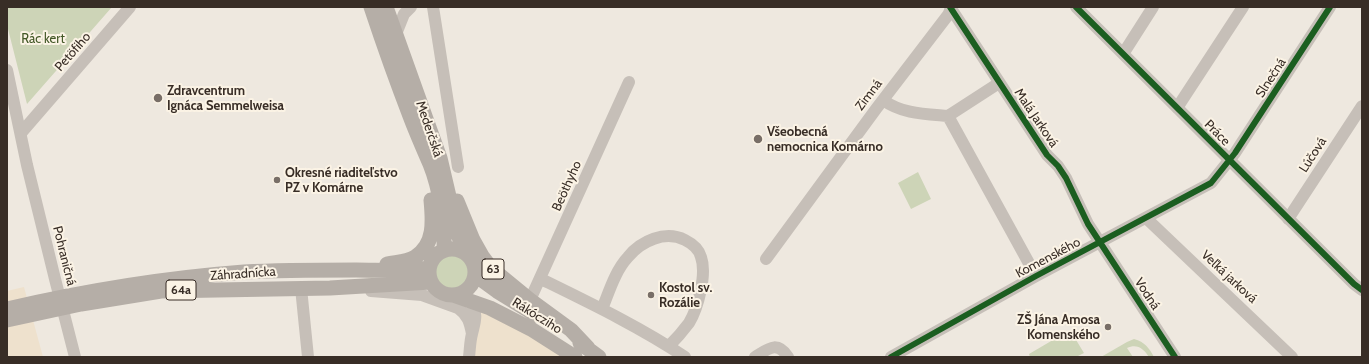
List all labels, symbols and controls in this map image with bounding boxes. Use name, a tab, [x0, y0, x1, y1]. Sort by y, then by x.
street label: Petöfiho	[52, 29, 94, 75]
park label: Rác kert	[21, 31, 65, 47]
street label: Slnečná	[1252, 55, 1290, 101]
street label: Zimná	[852, 76, 886, 114]
place label: Zdravcentrum Ignáca Semmelweisa	[167, 83, 284, 114]
street label: Malá Jarková	[1011, 86, 1061, 150]
marker: Zdravcentrum Ignáca Semmelweisa	[152, 92, 164, 104]
street label: Mederčská	[412, 99, 446, 159]
street label: Práce	[1201, 117, 1233, 149]
place label: Všeobecná nemocnica Komárno	[767, 124, 883, 155]
marker: Všeobecná nemocnica Komárno	[752, 133, 764, 145]
street label: Lúčová	[1296, 135, 1330, 175]
street label: Beöthyho	[549, 158, 585, 214]
place label: Okresné riaditeľstvo PZ v Komárne	[285, 165, 398, 196]
marker: Okresné riaditeľstvo PZ v Komárne	[272, 175, 282, 185]
street label: Pohraničná	[49, 224, 79, 288]
street label: Komenského	[1013, 234, 1083, 282]
street label: Veľká jarková	[1198, 247, 1260, 307]
road number: 63	[482, 259, 504, 279]
street label: Záhradnícka	[210, 264, 276, 284]
street label: Vodná	[1131, 275, 1163, 313]
road number: 64a	[166, 280, 196, 300]
place label: Kostol sv. Rozálie	[659, 280, 712, 311]
marker: Kostol sv. Rozálie	[646, 290, 656, 300]
street label: Rákócziho	[509, 295, 565, 337]
place label: ZŠ Jána Amosa Komenského	[1017, 312, 1100, 343]
marker: ZŠ Jána Amosa Komenského	[1103, 322, 1113, 332]

